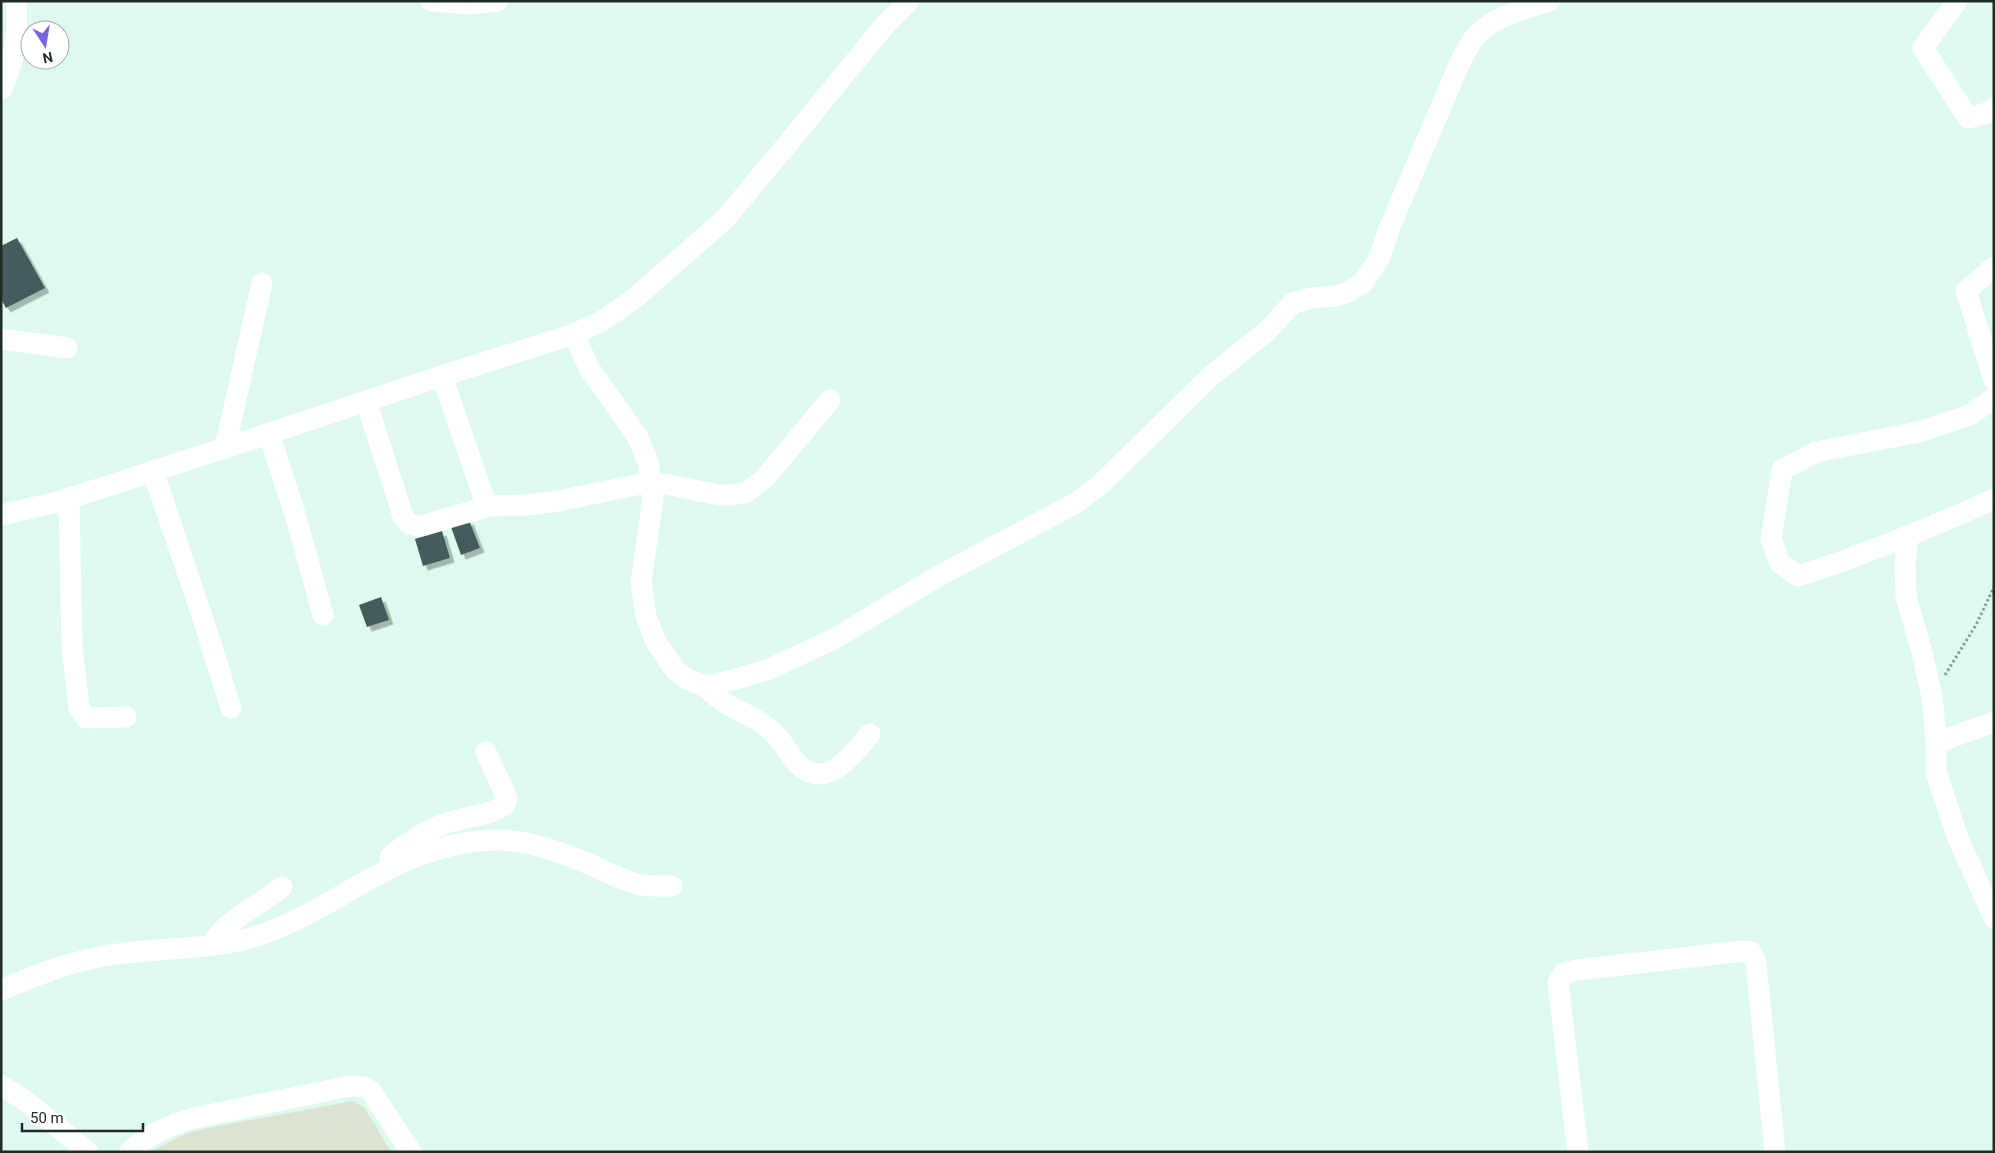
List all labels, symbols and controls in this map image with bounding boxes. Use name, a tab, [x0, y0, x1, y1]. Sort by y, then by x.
north arrow	[20, 20, 70, 70]
text: N	[41, 49, 54, 67]
scale bar	[22, 1100, 144, 1132]
text: 50 m	[30, 1109, 64, 1127]

